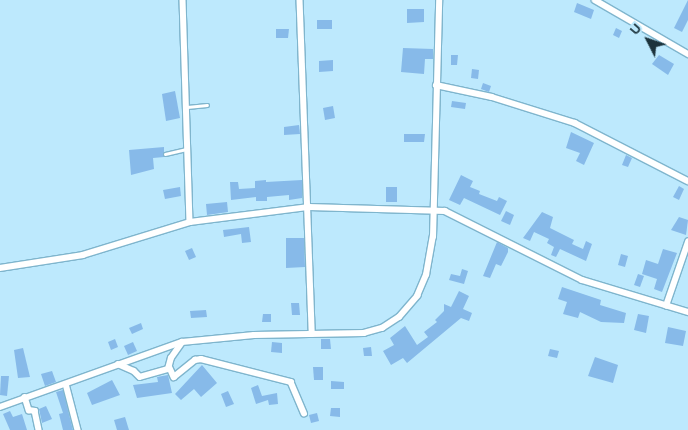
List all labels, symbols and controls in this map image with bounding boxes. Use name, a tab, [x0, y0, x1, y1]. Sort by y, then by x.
north arrow	[623, 15, 673, 65]
text: U	[627, 20, 646, 39]

